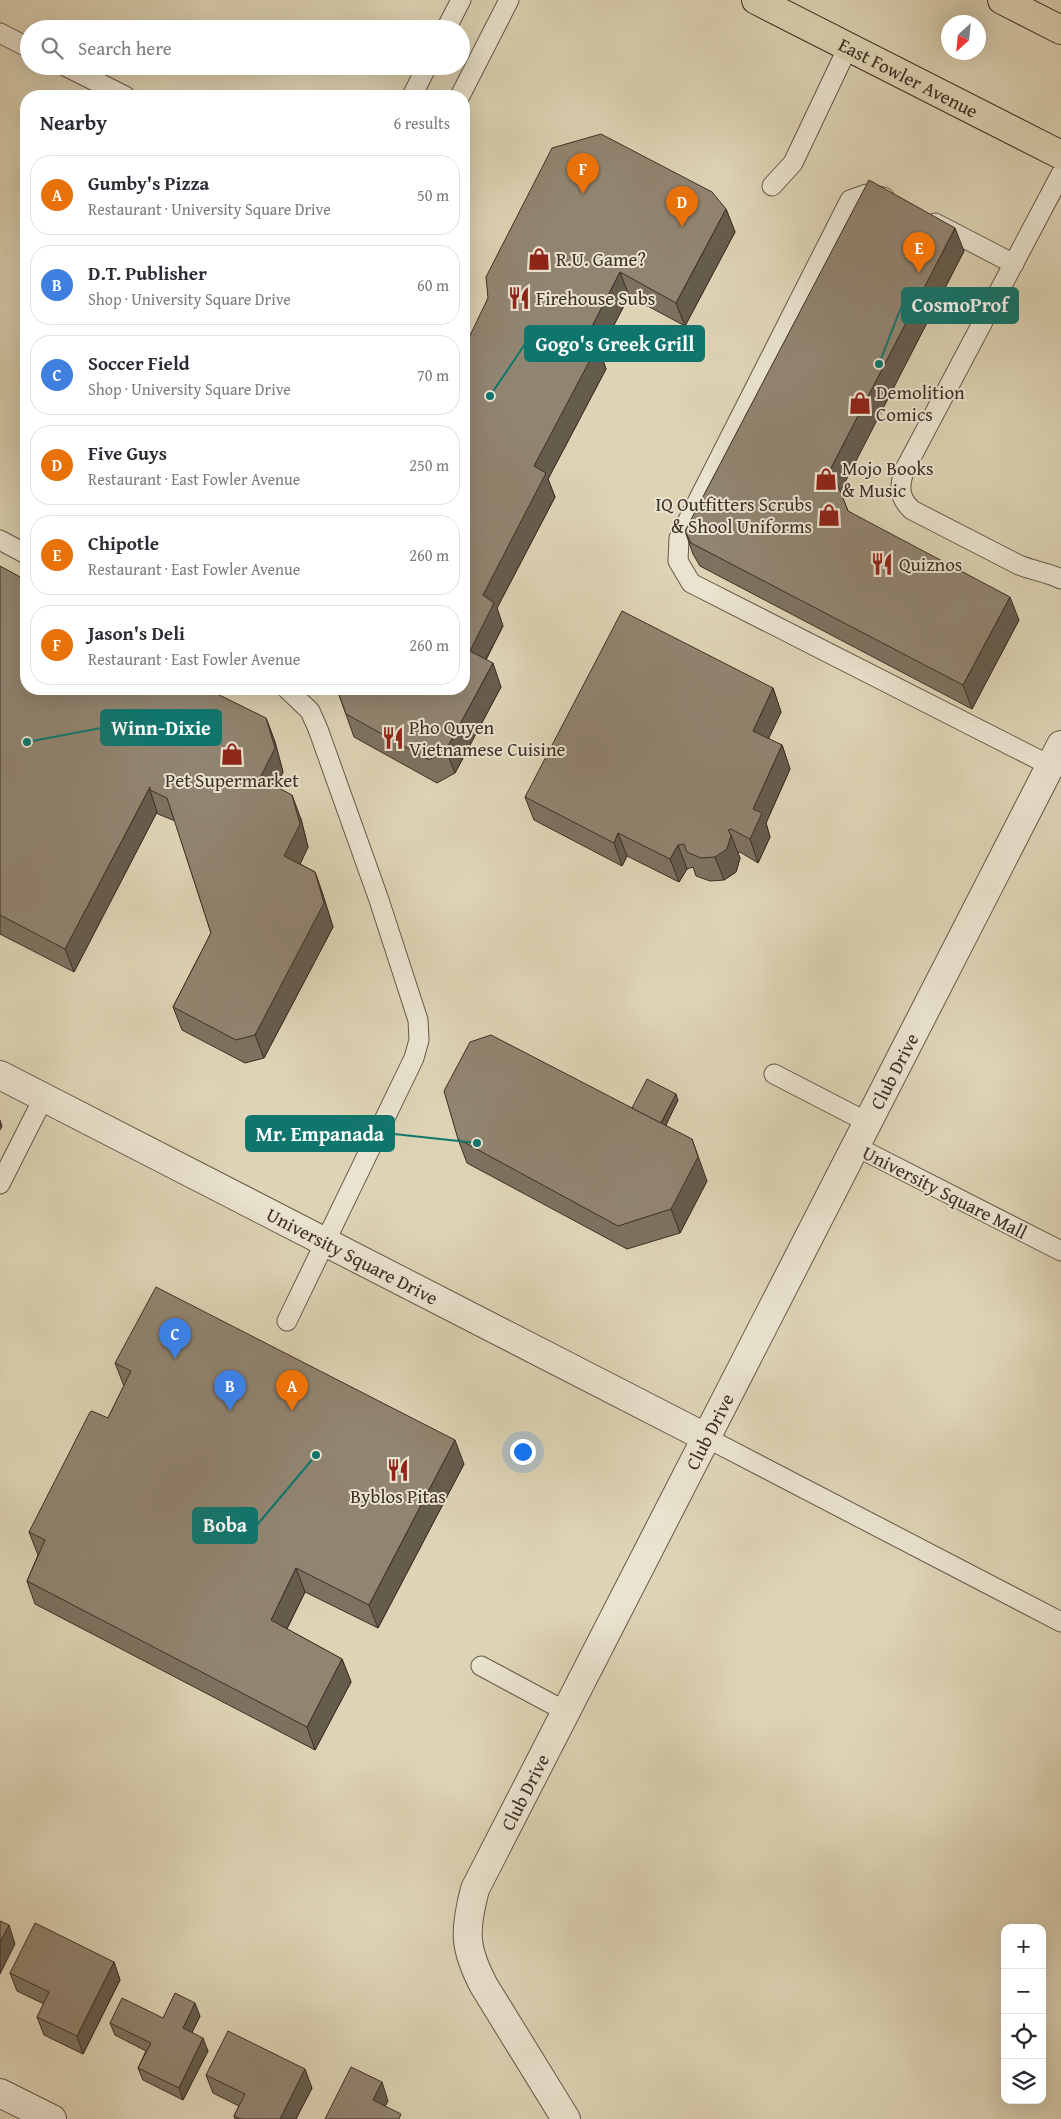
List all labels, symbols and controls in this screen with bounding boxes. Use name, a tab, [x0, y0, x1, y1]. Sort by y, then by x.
north arrow	[941, 15, 986, 60]
search box	[20, 20, 470, 75]
street label: East Fowler Avenue	[834, 30, 983, 125]
icon: search	[38, 34, 66, 62]
text: Search here	[78, 34, 172, 62]
text: Nearby	[40, 107, 107, 138]
text: 6 results	[393, 111, 450, 135]
pin: F	[567, 153, 599, 194]
text: Gumby's Pizza	[88, 169, 209, 197]
text: A	[52, 183, 62, 207]
text: 50 m	[417, 183, 449, 207]
pin: D	[666, 186, 698, 227]
text: Restaurant · University Square Drive	[88, 197, 331, 221]
pin: E	[903, 232, 935, 273]
place label: R.U. Game?	[556, 245, 646, 273]
shop icon: R.U. Game?	[526, 246, 552, 272]
text: D.T. Publisher	[88, 259, 207, 287]
text: B	[52, 273, 62, 297]
text: 60 m	[417, 273, 449, 297]
place label: Firehouse Subs	[536, 284, 655, 312]
restaurant icon: Firehouse Subs	[506, 285, 532, 311]
text: Shop · University Square Drive	[88, 287, 291, 311]
callout: CosmoProf	[902, 288, 1018, 323]
text: CosmoProf	[912, 290, 1010, 319]
callout: Gogo's Greek Grill	[525, 326, 704, 361]
text: Gogo's Greek Grill	[536, 329, 694, 358]
text: Soccer Field	[88, 349, 190, 377]
text: C	[52, 363, 62, 387]
text: 70 m	[417, 363, 449, 387]
text: Shop · University Square Drive	[88, 377, 291, 401]
place label: Demolition Comics	[876, 378, 965, 428]
shop icon: Demolition Comics	[847, 390, 873, 416]
text: Five Guys	[88, 439, 167, 467]
text: D	[52, 453, 62, 477]
text: 250 m	[409, 453, 449, 477]
place label: Mojo Books & Music	[842, 454, 934, 504]
shop icon: Mojo Books & Music	[813, 466, 839, 492]
text: Restaurant · East Fowler Avenue	[88, 467, 300, 491]
place label: IQ Outfitters Scrubs & Shool Uniforms	[655, 490, 812, 540]
shop icon: IQ Outfitters Scrubs & Shool Uniforms	[816, 502, 842, 528]
text: Chipotle	[88, 529, 159, 557]
text: E	[53, 543, 61, 567]
text: 260 m	[409, 543, 449, 567]
place label: Quiznos	[899, 550, 962, 578]
restaurant icon: Quiznos	[869, 551, 895, 577]
text: Restaurant · East Fowler Avenue	[88, 557, 300, 581]
text: Jason's Deli	[88, 619, 185, 647]
text: F	[53, 633, 61, 657]
text: 260 m	[409, 633, 449, 657]
text: Restaurant · East Fowler Avenue	[88, 647, 300, 671]
callout: Winn-Dixie	[101, 710, 221, 745]
text: Winn-Dixie	[111, 713, 211, 742]
place label: Pho Quyen Vietnamese Cuisine	[409, 713, 566, 763]
restaurant icon: Pho Quyen Vietnamese Cuisine	[380, 725, 406, 751]
shop icon: Pet Supermarket	[219, 741, 245, 767]
place label: Pet Supermarket	[165, 766, 299, 794]
street label: Club Drive	[863, 1028, 925, 1114]
callout: Mr. Empanada	[246, 1116, 394, 1151]
text: Mr. Empanada	[256, 1119, 385, 1148]
street label: University Square Mall	[858, 1138, 1032, 1246]
street label: University Square Drive	[262, 1200, 443, 1312]
pin: C	[159, 1318, 191, 1359]
pin: B	[214, 1370, 246, 1411]
pin: A	[276, 1370, 308, 1411]
street label: Club Drive	[678, 1388, 741, 1475]
your location	[510, 1439, 536, 1465]
restaurant icon: Byblos Pitas	[385, 1457, 411, 1483]
place label: Byblos Pitas	[350, 1482, 446, 1510]
callout: Boba	[193, 1508, 257, 1543]
text: Boba	[203, 1510, 248, 1539]
street label: Club Drive	[493, 1749, 556, 1835]
map controls	[1001, 1924, 1046, 2104]
button: +	[1001, 1924, 1046, 1969]
button: −	[1001, 1969, 1046, 2014]
button: locate	[1001, 2014, 1046, 2059]
button: layers	[1001, 2059, 1046, 2104]

